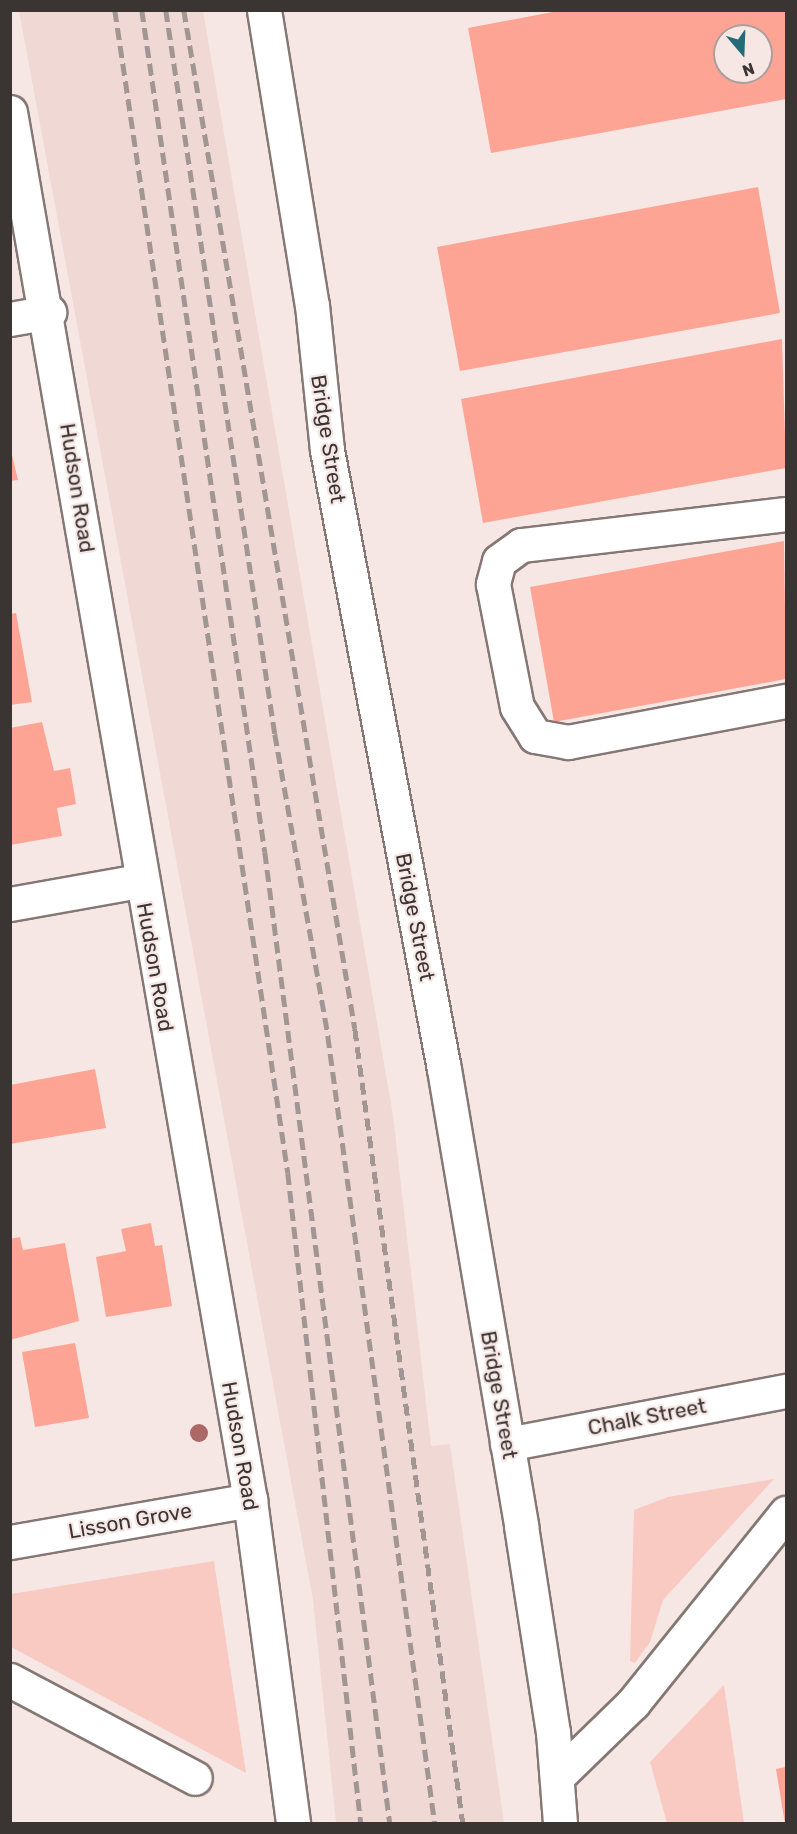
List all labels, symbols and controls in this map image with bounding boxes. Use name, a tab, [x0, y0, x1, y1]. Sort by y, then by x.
north arrow	[713, 24, 773, 84]
text: N	[740, 59, 757, 80]
street label: Bridge Street	[305, 373, 351, 505]
street label: Hudson Road	[54, 422, 100, 554]
street label: Bridge Street	[390, 851, 440, 983]
street label: Hudson Road	[131, 901, 179, 1033]
street label: Bridge Street	[475, 1329, 523, 1461]
street label: Hudson Road	[216, 1380, 264, 1512]
street label: Chalk Street	[586, 1393, 708, 1441]
street label: Lisson Grove	[66, 1498, 194, 1544]

